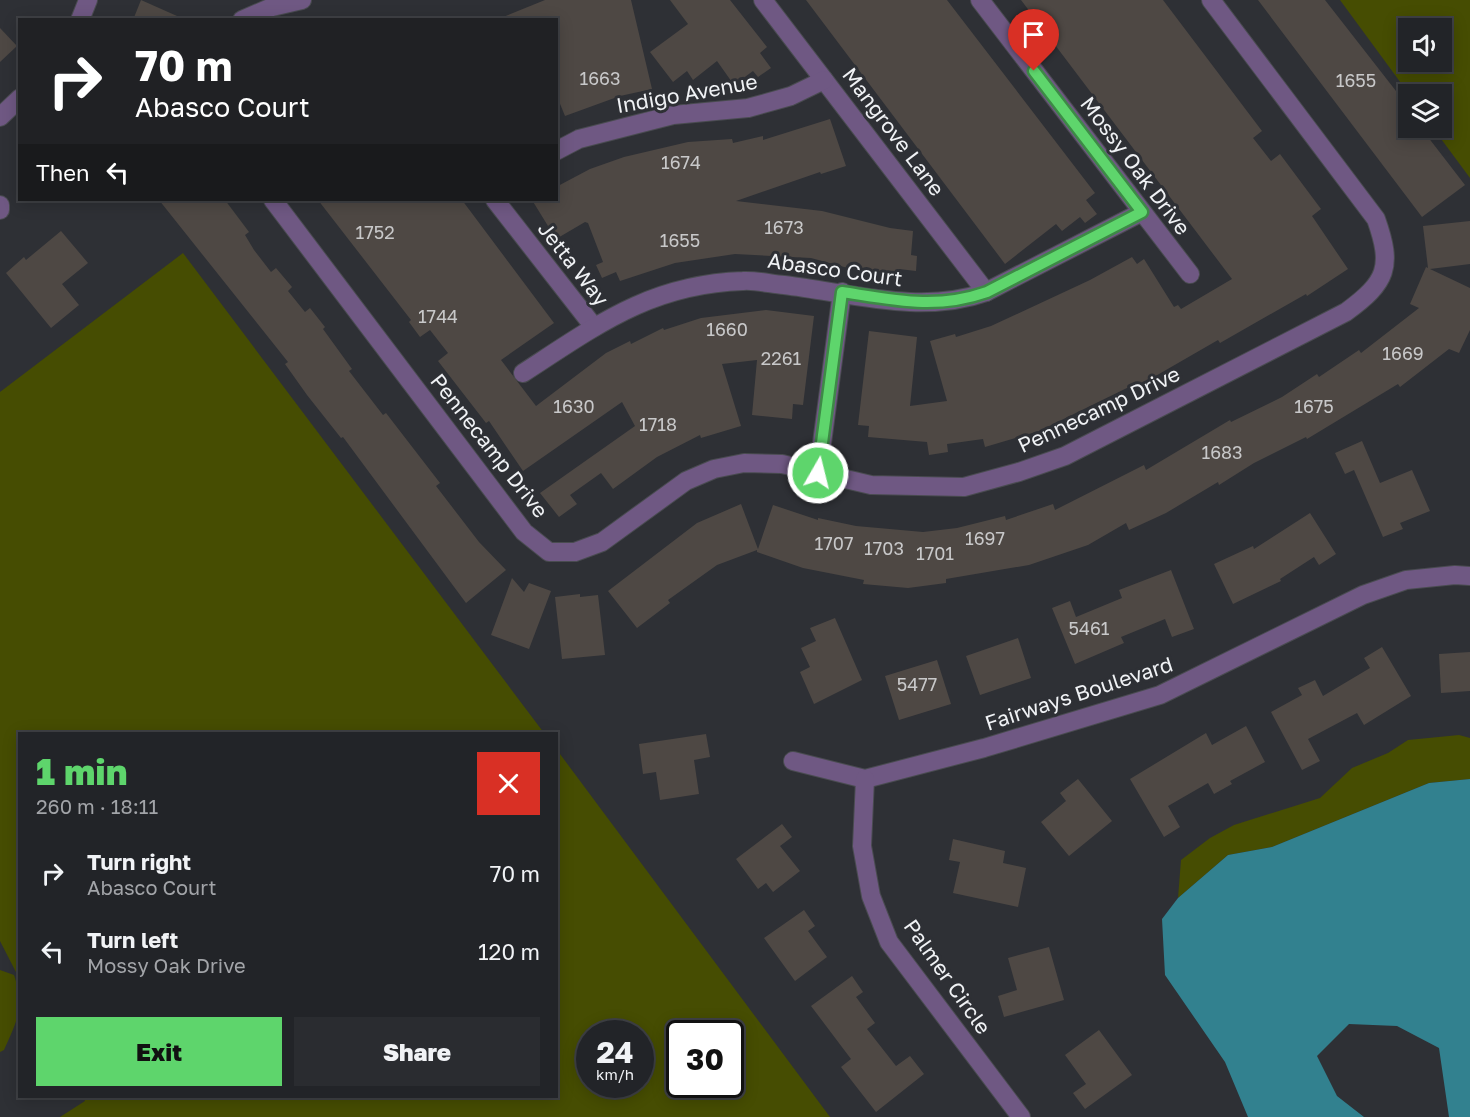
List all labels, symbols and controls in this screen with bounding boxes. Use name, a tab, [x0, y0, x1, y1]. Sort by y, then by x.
pin	[1008, 9, 1059, 71]
icon: arrive	[1017, 18, 1050, 51]
map controls	[1398, 18, 1452, 138]
button: sound	[1398, 18, 1452, 72]
text: 70 m	[135, 40, 232, 90]
icon: right	[36, 42, 114, 120]
street label: Mangrove Lane	[837, 62, 950, 201]
house number: 1663	[579, 67, 621, 89]
street label: Indigo Avenue	[614, 68, 759, 118]
house number: 1655	[1336, 69, 1376, 91]
button: layers	[1398, 84, 1452, 138]
text: Abasco Court	[135, 91, 310, 123]
street label: Mossy Oak Drive	[1075, 91, 1196, 240]
house number: 1674	[661, 151, 701, 173]
icon: left	[101, 156, 134, 189]
text: Then	[36, 159, 89, 186]
street label: Jetta Way	[533, 216, 615, 311]
house number: 1673	[764, 216, 804, 238]
house number: 1752	[355, 221, 395, 243]
house number: 1655	[660, 229, 700, 251]
street label: Abasco Court	[766, 247, 904, 291]
house number: 1744	[418, 305, 458, 327]
house number: 1660	[706, 318, 748, 340]
house number: 1669	[1382, 342, 1424, 364]
house number: 2261	[761, 347, 802, 369]
street label: Pennecamp Drive	[1013, 360, 1184, 458]
street label: Pennecamp Drive	[425, 368, 554, 523]
house number: 1630	[553, 395, 595, 417]
house number: 1675	[1294, 395, 1334, 417]
house number: 1718	[639, 413, 677, 435]
position arrow	[786, 441, 850, 505]
house number: 1683	[1201, 441, 1243, 463]
house number: 1697	[965, 527, 1005, 549]
house number: 1707	[815, 532, 853, 554]
house number: 1703	[864, 537, 904, 559]
house number: 1701	[916, 542, 954, 564]
house number: 5461	[1068, 617, 1110, 639]
street label: Fairways Boulevard	[982, 650, 1176, 736]
house number: 5477	[897, 673, 937, 695]
text: 1 min	[36, 750, 127, 793]
button: close	[477, 752, 540, 815]
text: 260 m · 18:11	[36, 794, 158, 818]
text: Turn right	[87, 848, 191, 875]
icon: right	[36, 857, 69, 890]
text: 70 m	[490, 860, 540, 887]
text: Abasco Court	[87, 875, 216, 899]
street label: Palmer Circle	[899, 914, 997, 1039]
text: Turn left	[87, 926, 178, 953]
icon: left	[36, 935, 69, 968]
text: 120 m	[478, 938, 540, 965]
text: Mossy Oak Drive	[87, 953, 246, 977]
button: Exit	[36, 1017, 282, 1086]
button: Share	[294, 1017, 540, 1086]
speed limit sign: 30	[666, 1020, 744, 1098]
text: 24	[596, 1034, 634, 1070]
text: km/h	[596, 1065, 634, 1083]

